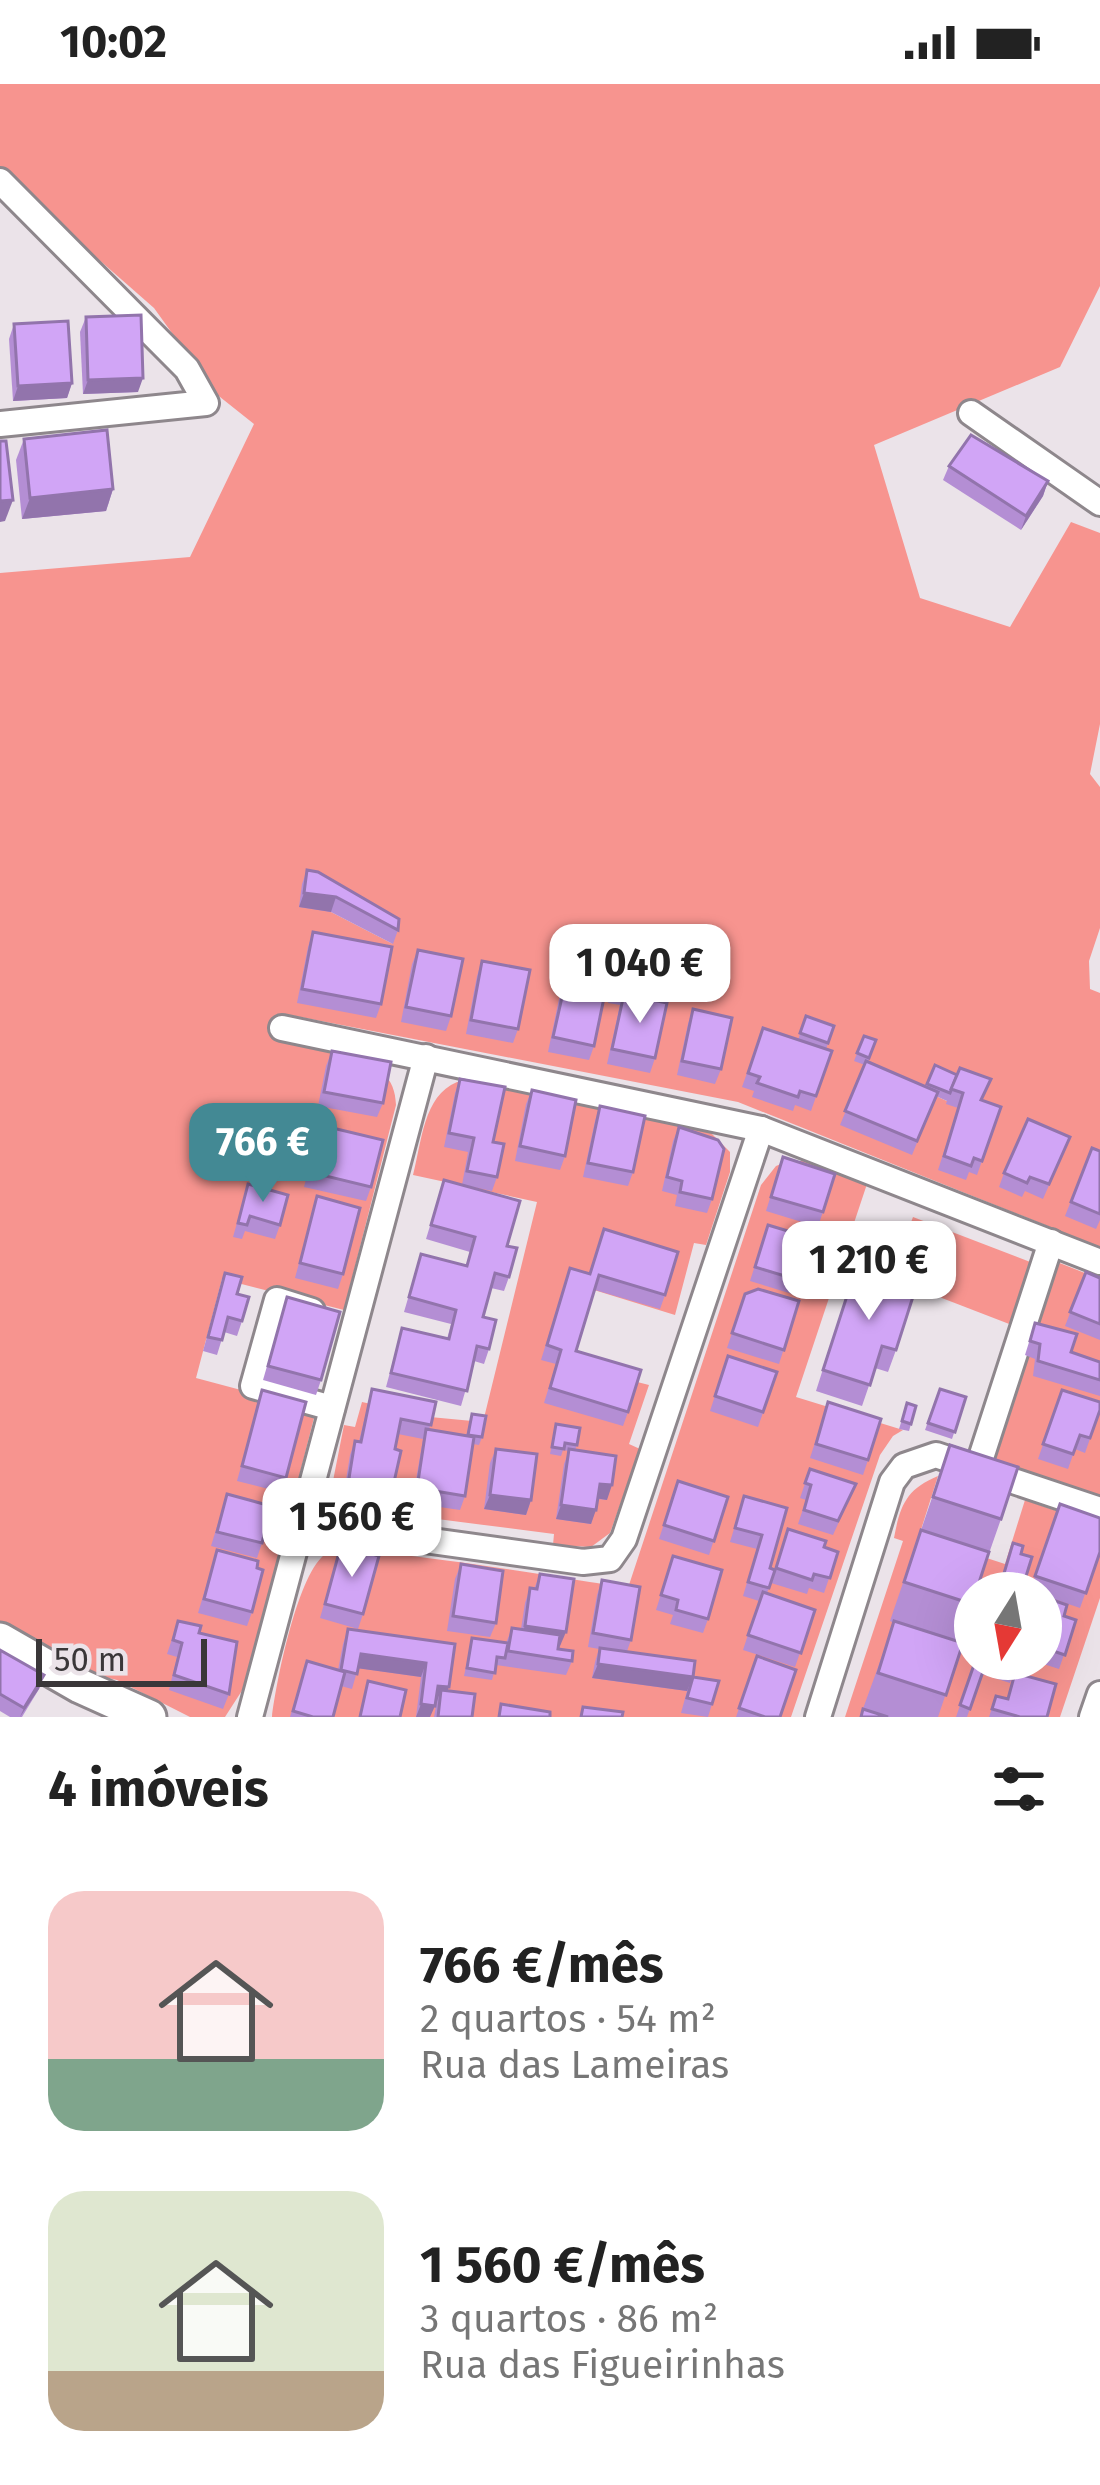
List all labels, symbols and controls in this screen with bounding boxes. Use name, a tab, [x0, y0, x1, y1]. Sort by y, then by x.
text: 10:02	[60, 15, 167, 69]
pin: 1 040 €	[529, 924, 751, 1026]
text: 1 040 €	[576, 940, 704, 986]
pin: 766 €	[179, 1103, 347, 1205]
text: 766 €	[216, 1119, 310, 1165]
pin: 1 210 €	[758, 1221, 980, 1323]
text: 1 210 €	[809, 1237, 929, 1283]
pin: 1 560 €	[241, 1478, 463, 1580]
text: 1 560 €	[289, 1494, 415, 1540]
north arrow	[954, 1572, 1062, 1680]
map controls	[954, 1572, 1062, 1680]
scale bar	[36, 1633, 207, 1686]
text: 50 m	[54, 1640, 126, 1680]
icon: filters	[986, 1756, 1052, 1822]
text: 4 imóveis	[48, 1758, 269, 1820]
text: 766 €/mês	[420, 1934, 664, 1996]
icon: home	[144, 1939, 288, 2083]
text: 2 quartos · 54 m²	[420, 1996, 716, 2042]
text: Rua das Lameiras	[420, 2042, 729, 2088]
text: 1 560 €/mês	[420, 2234, 705, 2296]
icon: home	[144, 2239, 288, 2383]
text: 3 quartos · 86 m²	[420, 2296, 718, 2342]
text: Rua das Figueirinhas	[420, 2342, 785, 2388]

